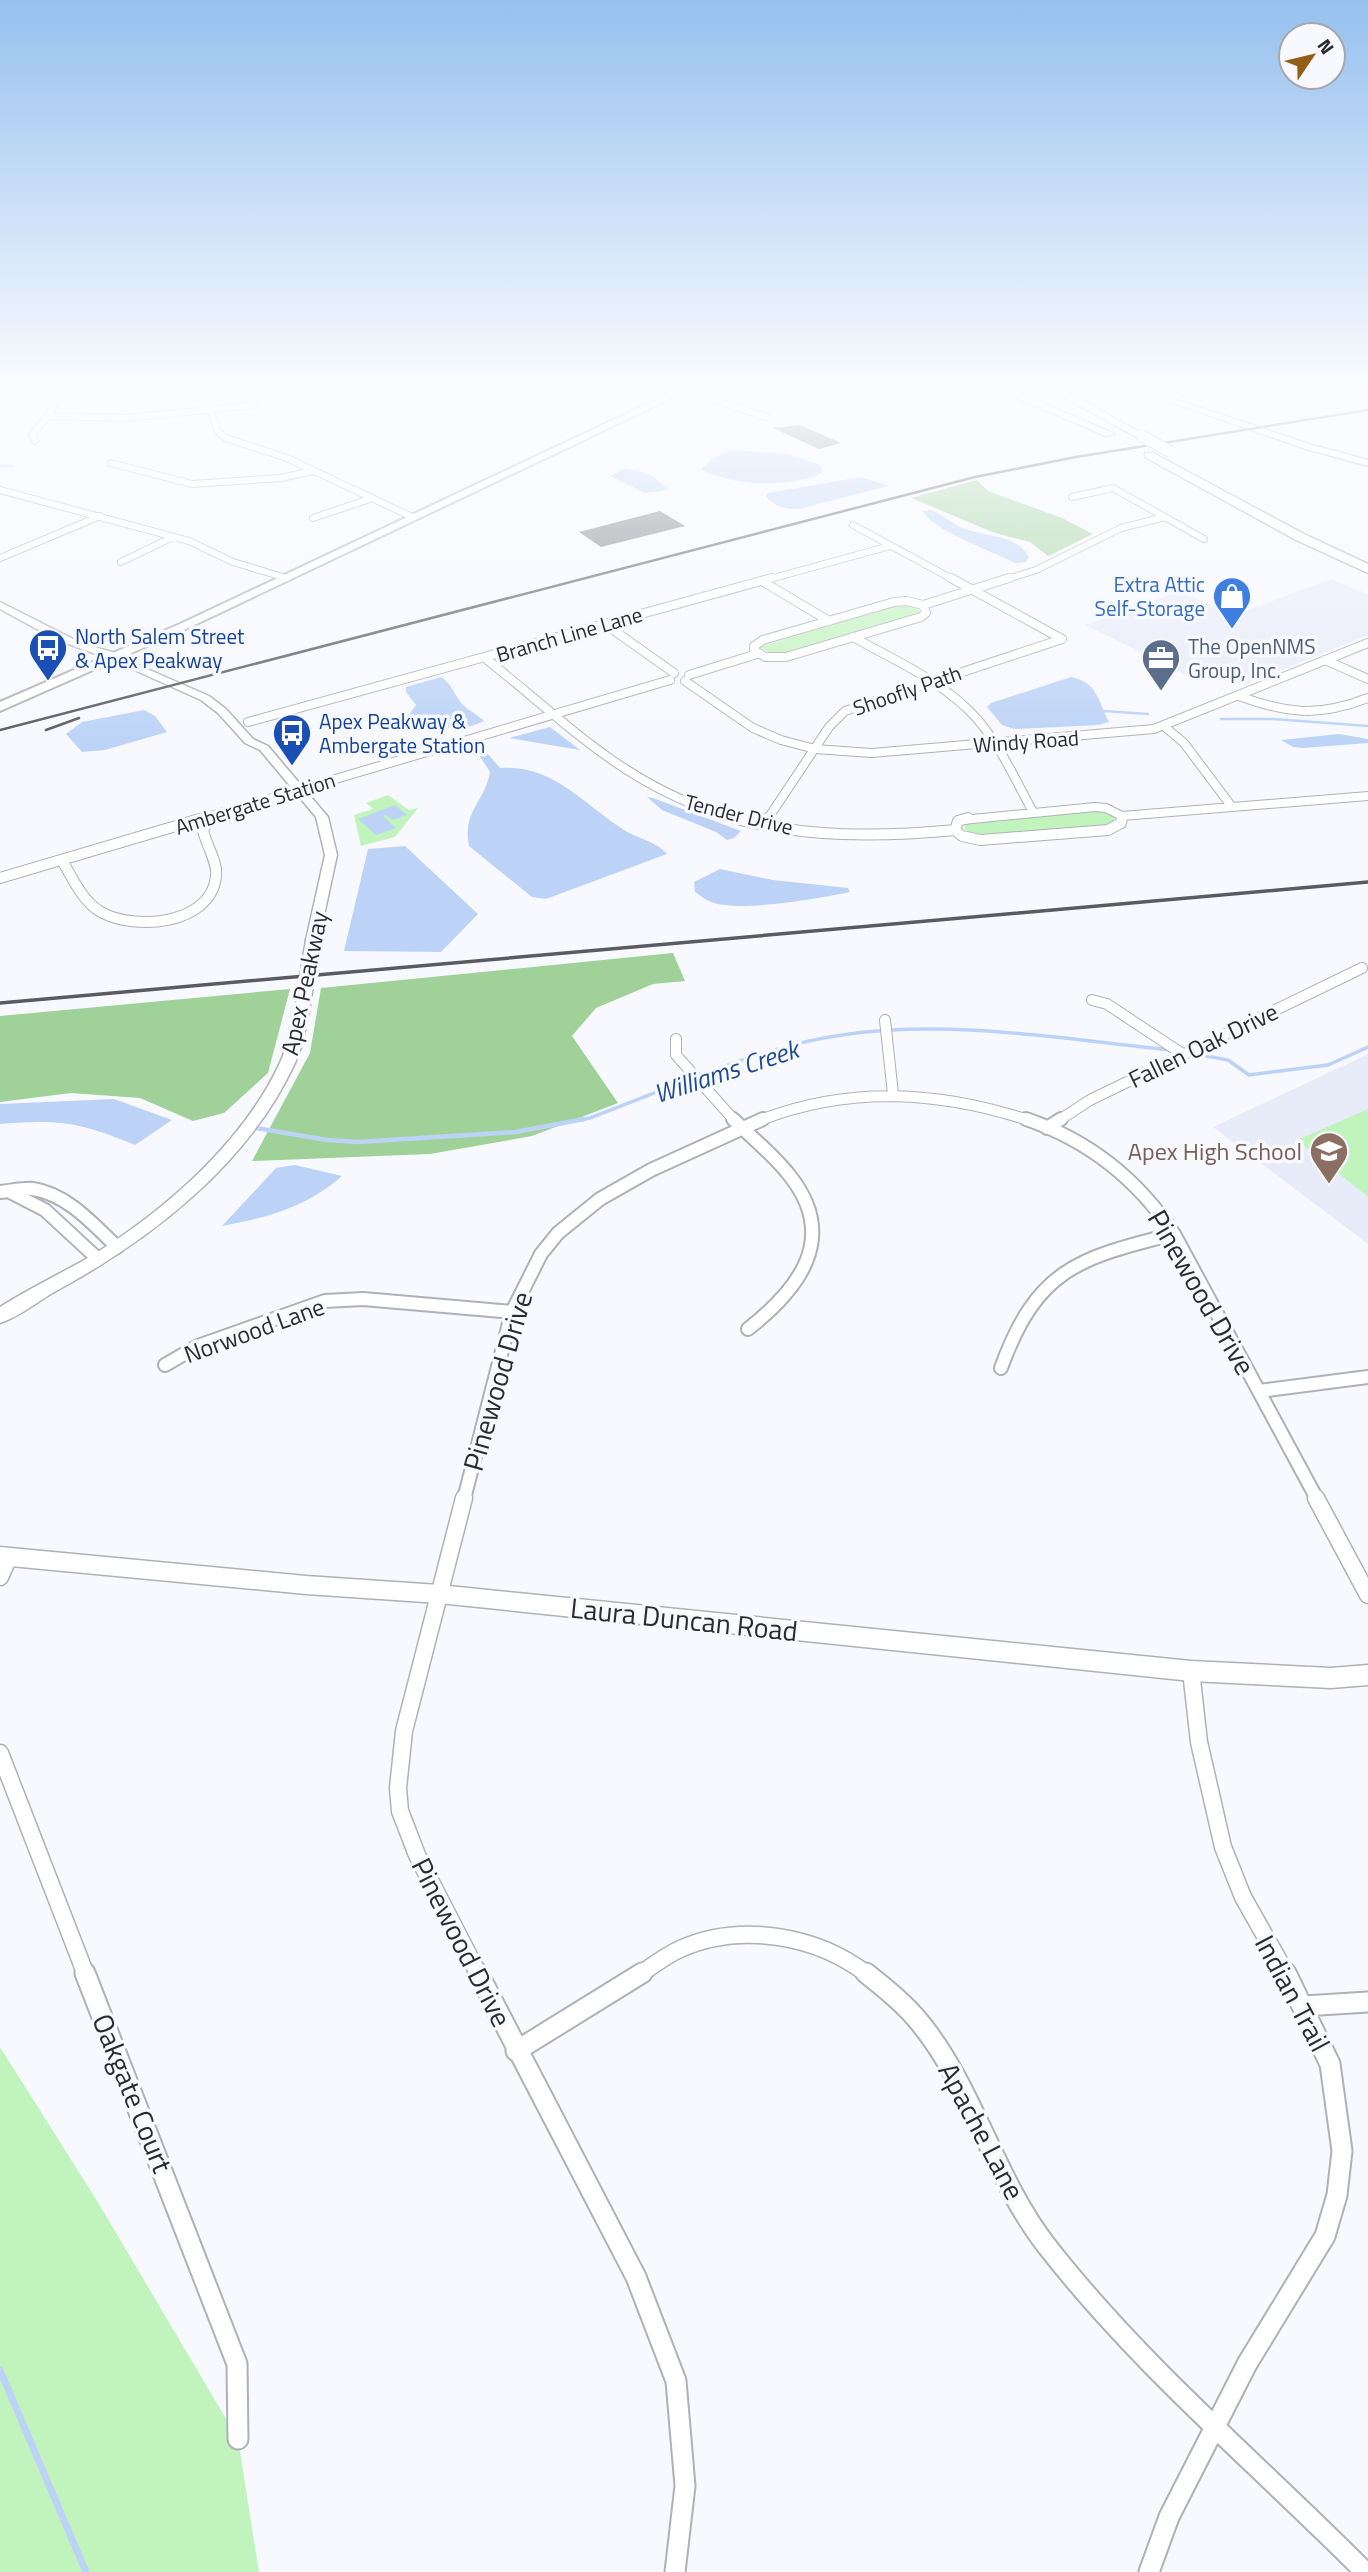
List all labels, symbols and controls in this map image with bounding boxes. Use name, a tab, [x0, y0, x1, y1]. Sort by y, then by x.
north arrow	[1277, 21, 1347, 91]
text: N	[1311, 32, 1342, 60]
place label: Extra Attic Self-Storage	[1095, 568, 1205, 624]
shop icon: Extra Attic Self-Storage	[1211, 575, 1253, 630]
street label: Branch Line Lane	[492, 598, 646, 670]
place label: North Salem Street & Apex Peakway	[75, 620, 245, 676]
bus stop icon: North Salem Street & Apex Peakway	[27, 627, 69, 682]
place label: The OpenNMS Group, Inc.	[1188, 630, 1316, 686]
office icon: The OpenNMS Group, Inc.	[1140, 637, 1182, 692]
street label: Shoofly Path	[848, 656, 966, 724]
place label: Apex Peakway & Ambergate Station	[319, 705, 485, 761]
bus stop icon: Apex Peakway & Ambergate Station	[271, 712, 313, 767]
street label: Windy Road	[972, 721, 1080, 761]
street label: Ambergate Station	[171, 763, 339, 843]
street label: Tender Drive	[681, 785, 797, 843]
street label: Apex Peakway	[271, 907, 337, 1058]
street label: Fallen Oak Drive	[1122, 993, 1284, 1097]
water label: Williams Creek	[649, 1028, 807, 1113]
school or university icon: Apex High School	[1308, 1130, 1350, 1185]
place label: Apex High School	[1128, 1133, 1302, 1169]
street label: Pinewood Drive	[1137, 1201, 1267, 1383]
street label: Pinewood Drive	[451, 1286, 543, 1476]
street label: Norwood Lane	[179, 1288, 329, 1372]
street label: Laura Duncan Road	[568, 1586, 800, 1652]
street label: Pinewood Drive	[401, 1850, 523, 2034]
street label: Indian Trail	[1244, 1927, 1342, 2059]
street label: Oakgate Court	[82, 2007, 185, 2179]
street label: Apache Lane	[928, 2055, 1036, 2207]

